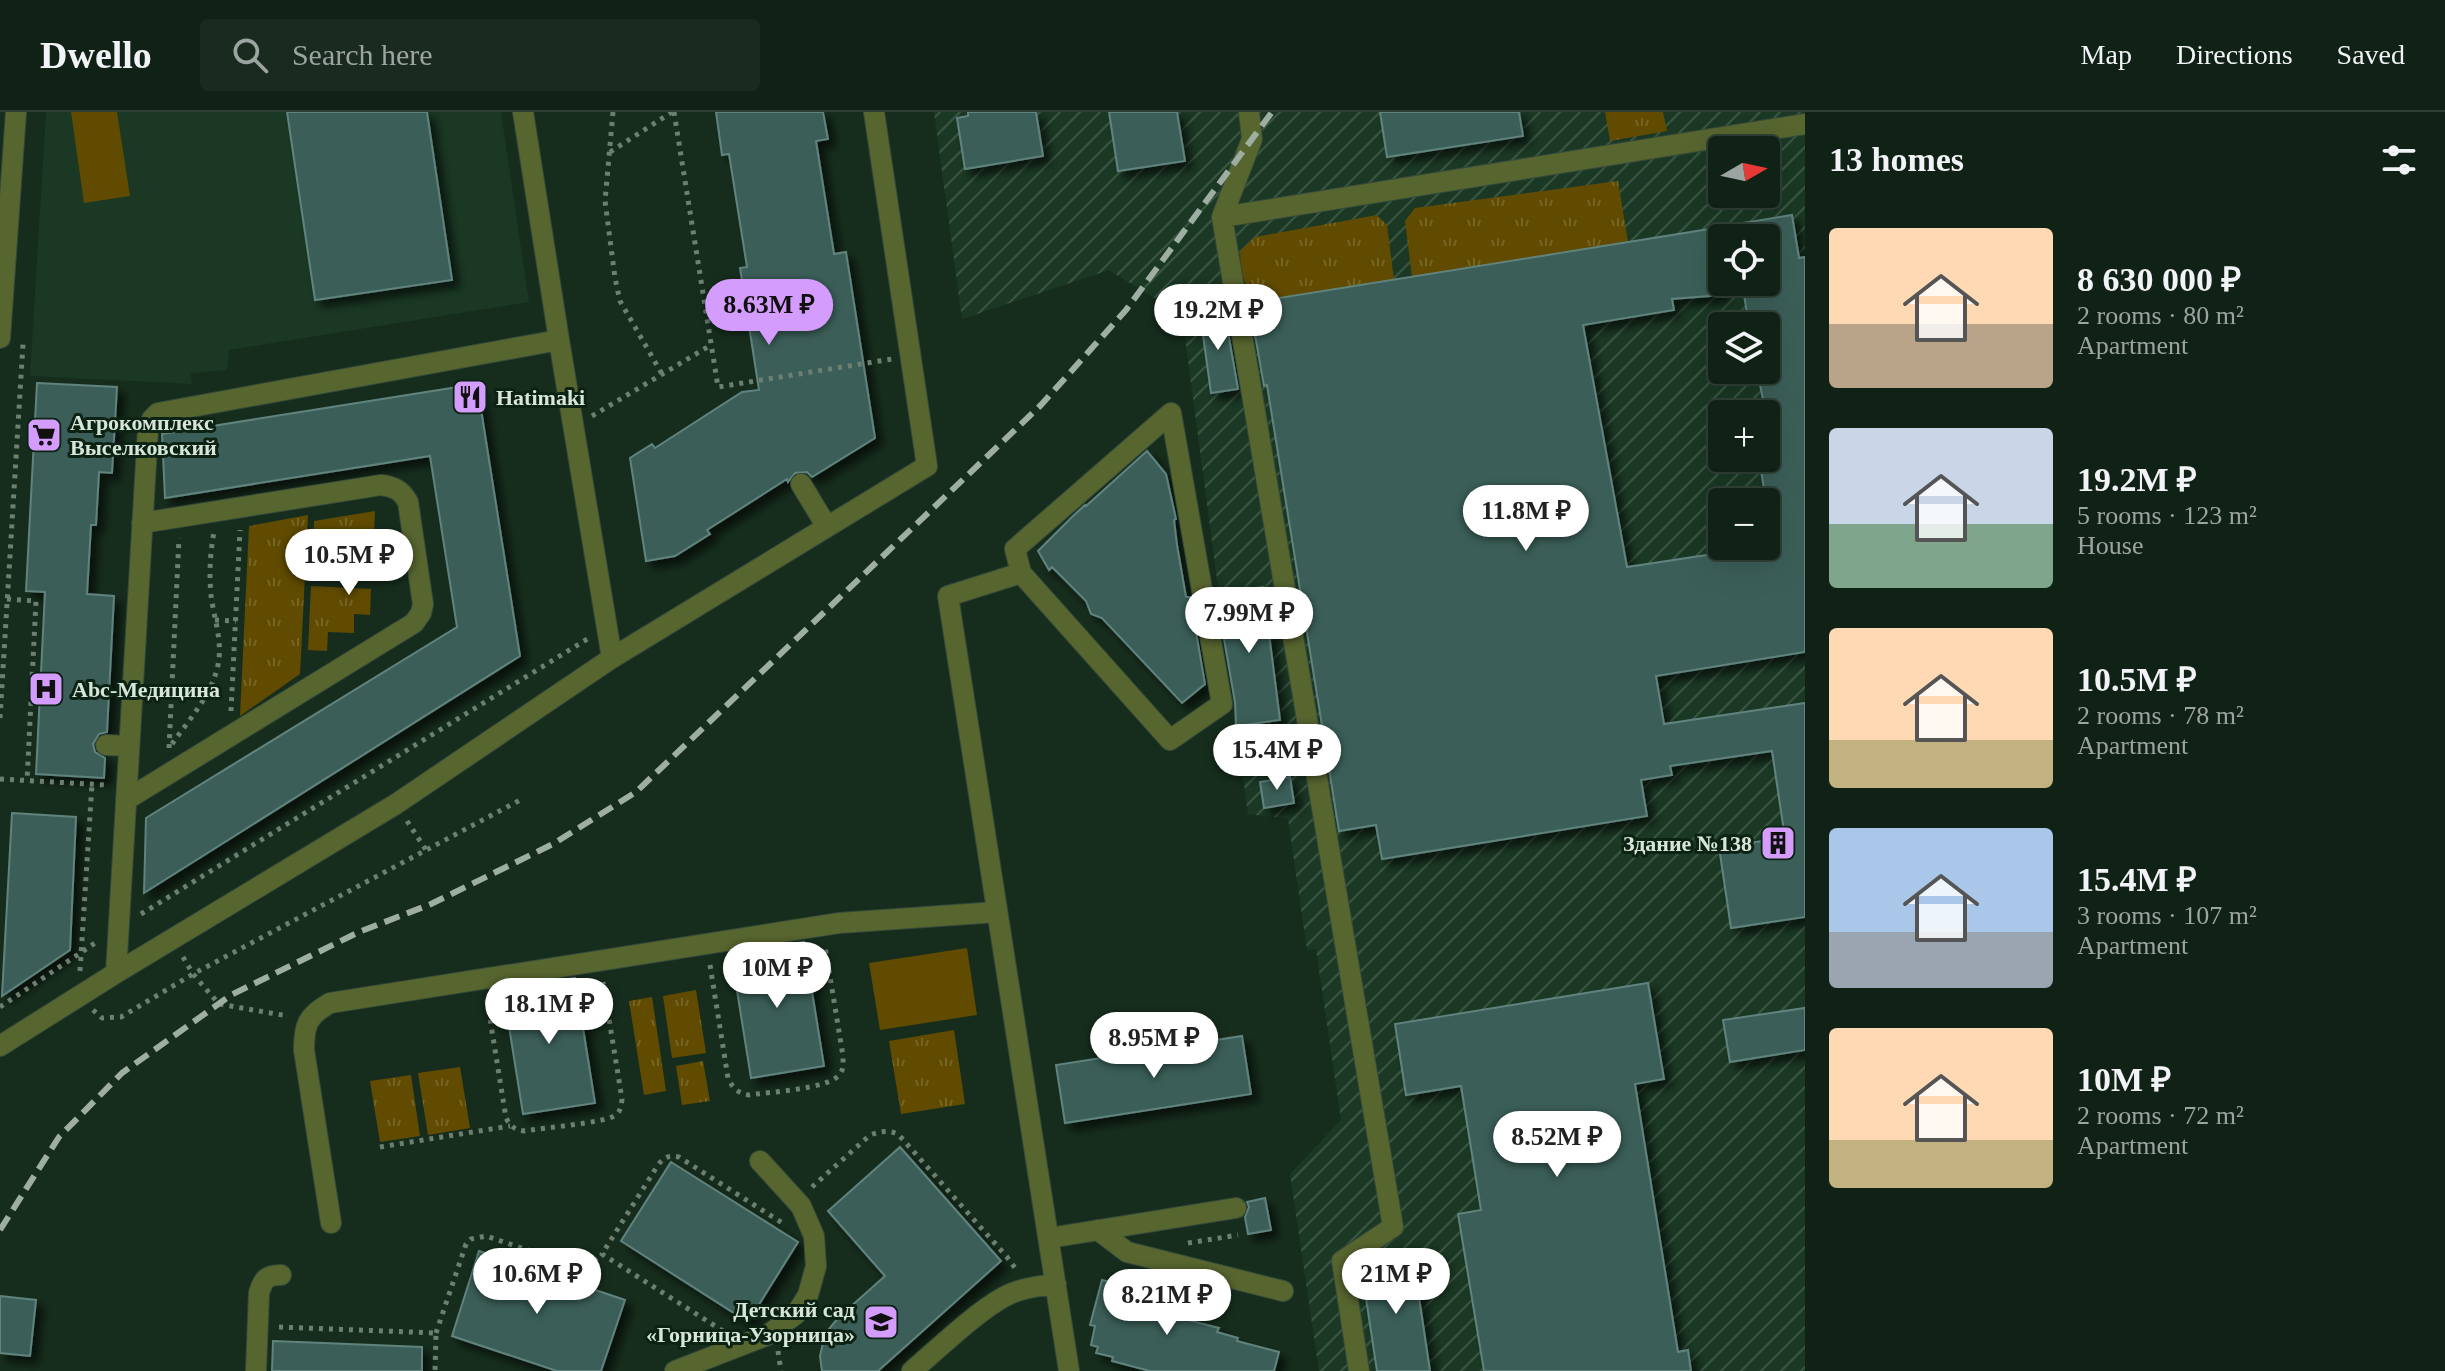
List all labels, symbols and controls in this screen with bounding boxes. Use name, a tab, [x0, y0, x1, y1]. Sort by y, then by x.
search box	[200, 19, 760, 91]
icon: search	[228, 33, 272, 77]
text: Dwello	[40, 34, 152, 76]
text: Search here	[292, 38, 433, 71]
text: Map	[2081, 39, 2132, 70]
text: Directions	[2176, 39, 2293, 70]
text: Saved	[2337, 39, 2405, 70]
north arrow	[1708, 136, 1780, 208]
map controls	[1708, 136, 1780, 560]
icon: filters	[2377, 138, 2421, 182]
text: 13 homes	[1829, 141, 1964, 178]
button: locate	[1708, 224, 1780, 296]
icon: home	[1893, 260, 1989, 356]
text: 8 630 000 ₽	[2077, 261, 2241, 298]
pin: 8.63M ₽	[695, 279, 843, 347]
pin: 19.2M ₽	[1144, 284, 1292, 352]
text: 8.63M ₽	[723, 290, 815, 319]
text: 19.2M ₽	[1172, 295, 1264, 324]
text: 2 rooms · 80 m²	[2077, 301, 2244, 330]
button: layers	[1708, 312, 1780, 384]
text: Apartment	[2077, 331, 2188, 360]
restaurant icon: Hatimaki	[451, 378, 489, 416]
place label: Hatimaki	[496, 385, 585, 410]
button: +	[1708, 400, 1780, 472]
place label: Агрокомплекс Выселковский	[70, 410, 217, 460]
supermarket icon: Агрокомплекс Выселковский	[25, 416, 63, 454]
icon: home	[1893, 460, 1989, 556]
text: 19.2M ₽	[2077, 461, 2197, 498]
pin: 11.8M ₽	[1452, 485, 1600, 553]
button: −	[1708, 488, 1780, 560]
text: 11.8M ₽	[1481, 496, 1571, 525]
text: 5 rooms · 123 m²	[2077, 501, 2257, 530]
pin: 10.5M ₽	[275, 529, 423, 597]
text: House	[2077, 531, 2143, 560]
text: 10.5M ₽	[303, 540, 395, 569]
pin: 7.99M ₽	[1175, 587, 1323, 655]
text: 7.99M ₽	[1203, 598, 1295, 627]
icon: home	[1893, 660, 1989, 756]
text: 10.5M ₽	[2077, 661, 2197, 698]
hospital icon: Abc-Медицина	[27, 670, 65, 708]
place label: Abc-Медицина	[72, 677, 220, 702]
text: 2 rooms · 78 m²	[2077, 701, 2244, 730]
pin: 15.4M ₽	[1203, 724, 1351, 792]
text: Apartment	[2077, 731, 2188, 760]
text: 15.4M ₽	[1231, 735, 1323, 764]
building icon: Здание №138	[1759, 824, 1797, 862]
place label: Здание №138	[1623, 831, 1752, 856]
icon: home	[1893, 860, 1989, 956]
text: 15.4M ₽	[2077, 861, 2197, 898]
text: 3 rooms · 107 m²	[2077, 901, 2257, 930]
text: Apartment	[2077, 931, 2188, 960]
pin: 10M ₽	[721, 942, 833, 1010]
text: 10M ₽	[741, 953, 813, 982]
pin: 18.1M ₽	[475, 978, 623, 1046]
text: 18.1M ₽	[503, 989, 595, 1018]
pin: 8.95M ₽	[1080, 1012, 1228, 1080]
text: 8.95M ₽	[1108, 1023, 1200, 1052]
icon: home	[1893, 1060, 1989, 1156]
text: 10M ₽	[2077, 1061, 2171, 1098]
text: 2 rooms · 72 m²	[2077, 1101, 2244, 1130]
pin: 8.52M ₽	[1483, 1111, 1631, 1179]
text: 8.52M ₽	[1511, 1122, 1603, 1151]
text: Apartment	[2077, 1131, 2188, 1160]
pin: 10.6M ₽	[463, 1248, 611, 1316]
pin: 21M ₽	[1340, 1248, 1452, 1316]
text: 10.6M ₽	[491, 1259, 583, 1288]
text: 21M ₽	[1360, 1259, 1432, 1288]
pin: 8.21M ₽	[1093, 1269, 1241, 1337]
text: 8.21M ₽	[1121, 1280, 1213, 1309]
place label: Детский сад «Горница-Узорница»	[646, 1297, 855, 1347]
school or university icon: Детский сад «Горница-Узорница»	[862, 1303, 900, 1341]

